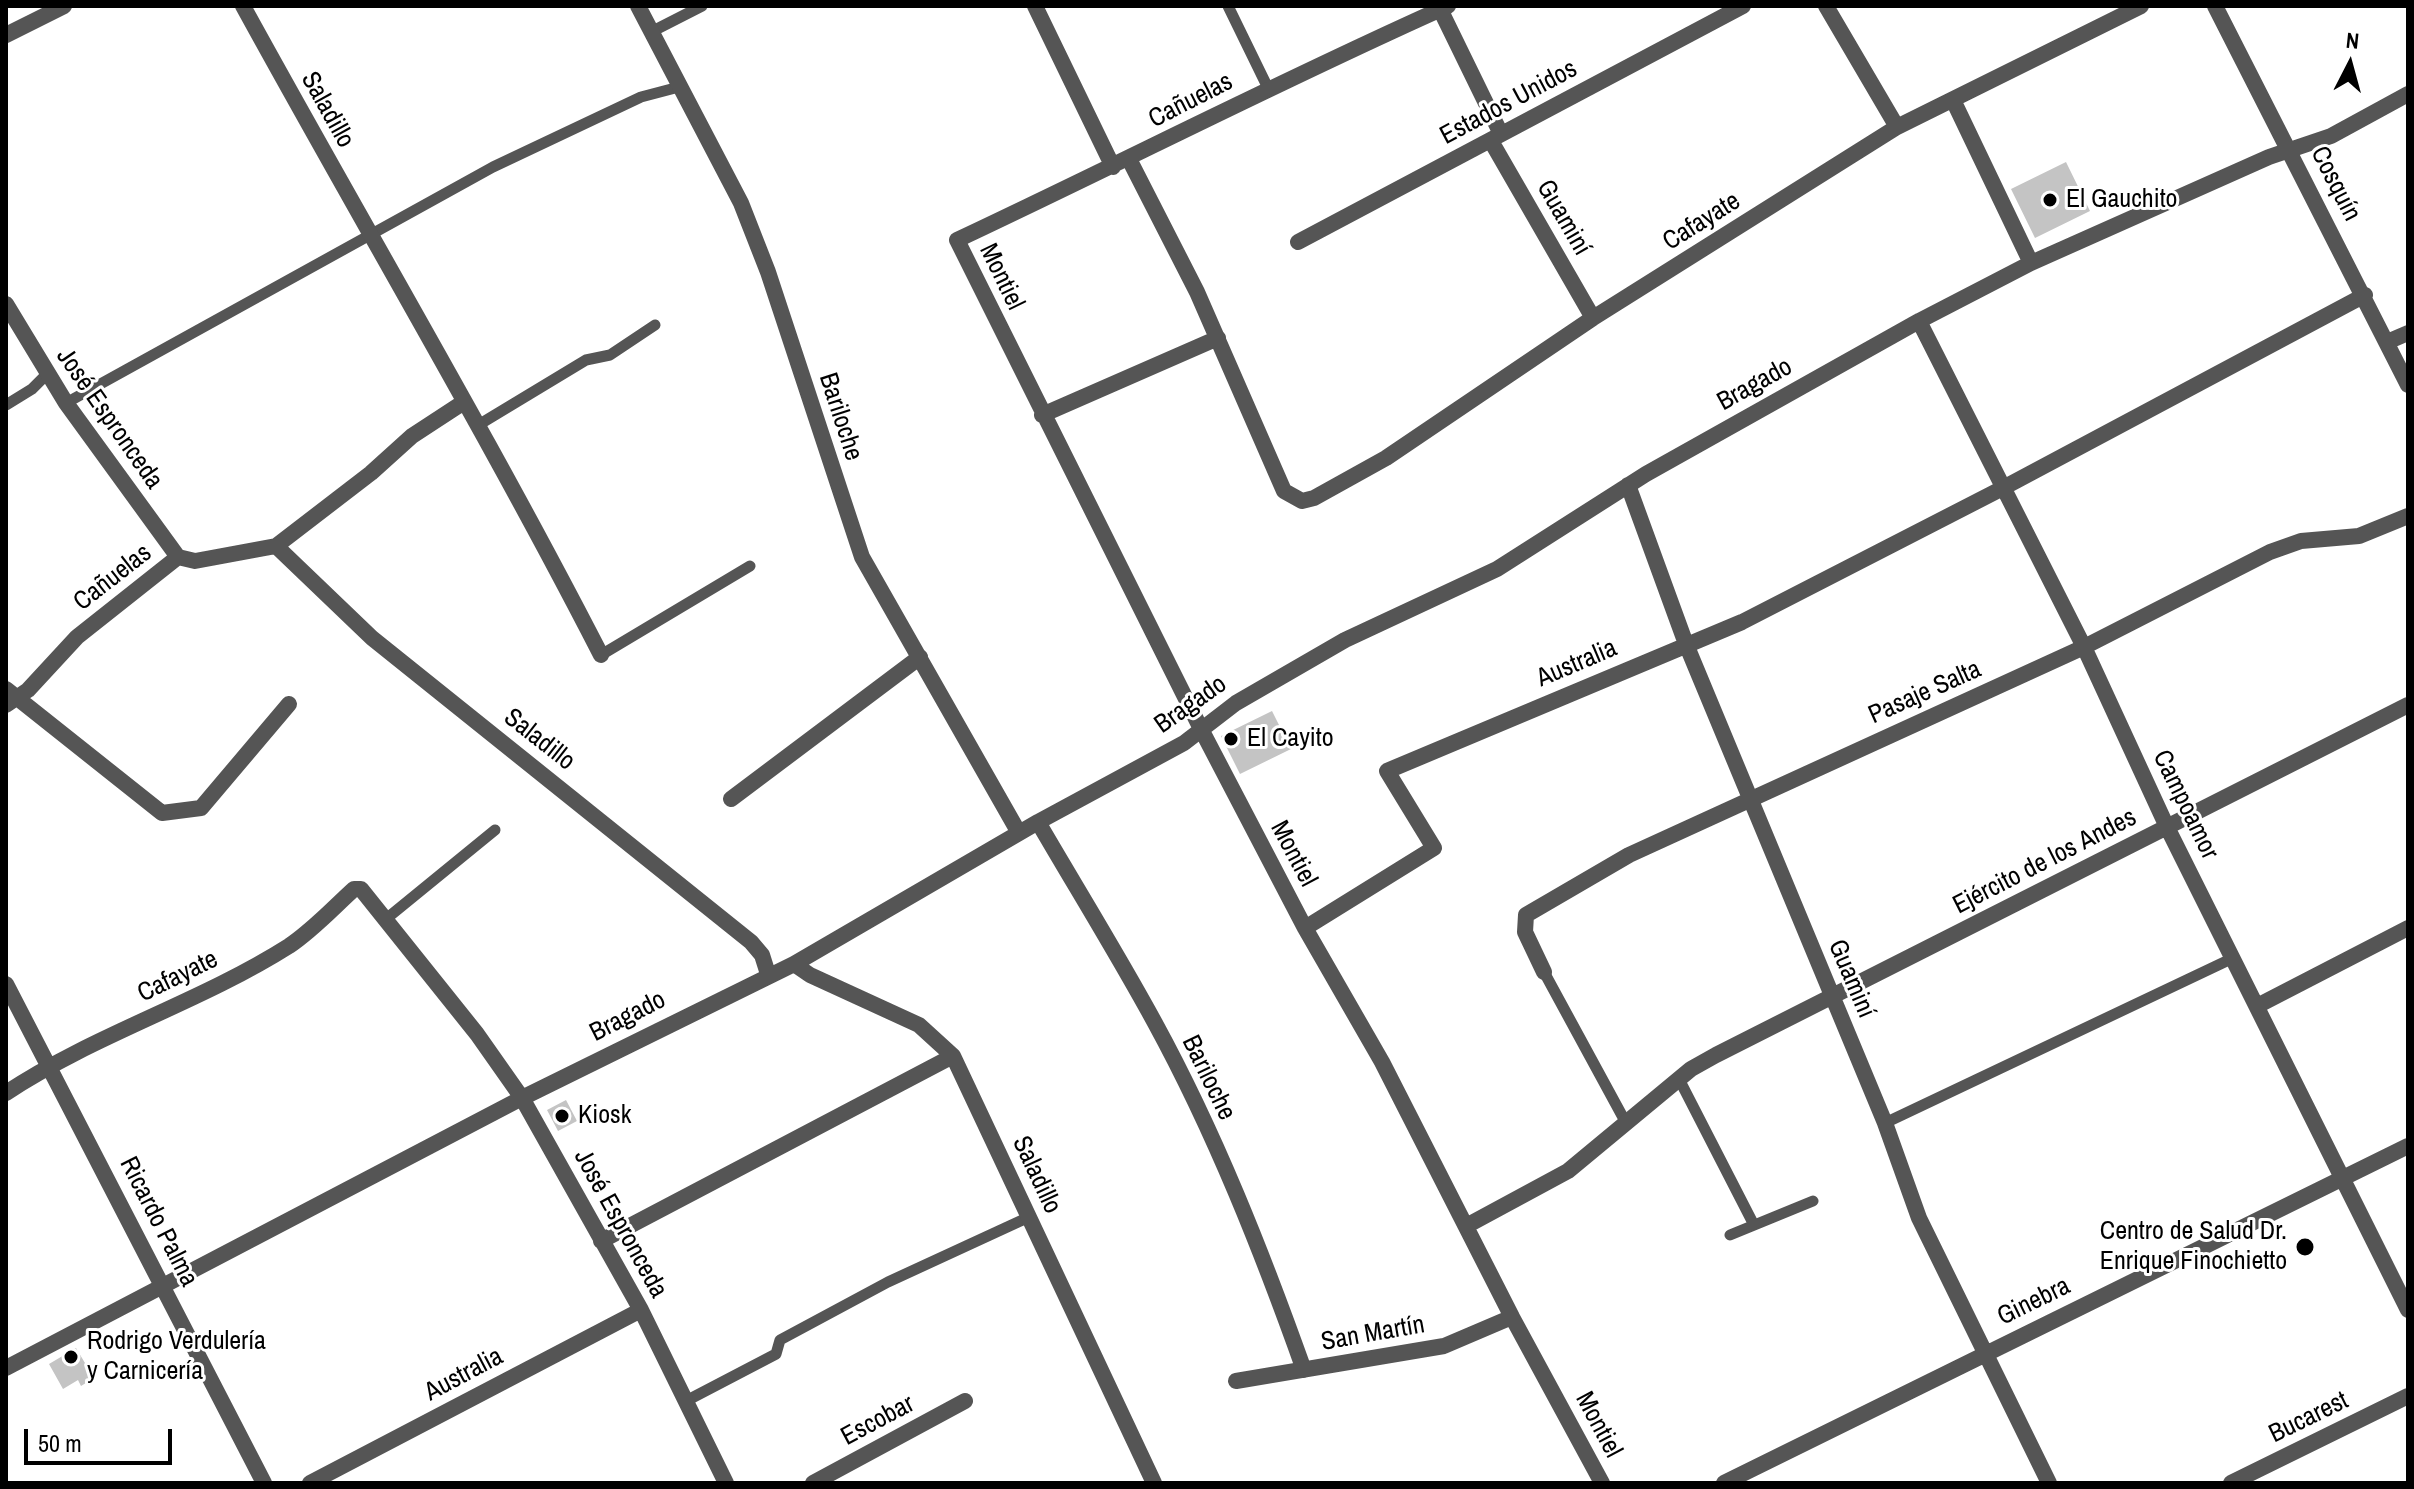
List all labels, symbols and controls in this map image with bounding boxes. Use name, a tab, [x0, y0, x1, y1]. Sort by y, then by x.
north arrow	[2310, 24, 2390, 104]
text: N	[2344, 25, 2361, 56]
street label: Estados Unidos	[1435, 54, 1583, 152]
street label: Saladillo	[294, 67, 360, 153]
street label: Cañuelas	[1144, 67, 1238, 135]
street label: Cosquín	[2303, 142, 2367, 226]
street label: Guaminí	[1529, 175, 1597, 261]
place label: El Gauchito	[2066, 184, 2177, 216]
street label: Cafayate	[1658, 186, 1746, 258]
marker: El Gauchito	[2041, 191, 2059, 209]
street label: Montiel	[972, 239, 1030, 315]
street label: José Espronceda	[49, 343, 169, 495]
street label: Bragado	[1712, 352, 1798, 418]
street label: Bariloche	[811, 369, 869, 465]
street label: Cañuelas	[68, 538, 158, 618]
street label: Australia	[1532, 633, 1622, 695]
street label: Pasaje Salta	[1864, 654, 1986, 732]
street label: Bragado	[1149, 669, 1233, 741]
street label: Saladillo	[497, 703, 581, 777]
place label: El Cayito	[1247, 723, 1334, 755]
marker: El Cayito	[1222, 730, 1240, 748]
street label: Campoamor	[2145, 745, 2225, 865]
street label: Ejército de los Andes	[1948, 802, 2142, 922]
street label: Montiel	[1263, 816, 1323, 892]
street label: Guaminí	[1821, 935, 1881, 1023]
street label: Cafayate	[133, 944, 223, 1010]
street label: Bragado	[585, 985, 671, 1049]
street label: Bariloche	[1174, 1031, 1242, 1125]
place label: Kiosk	[578, 1100, 631, 1132]
marker: Kiosk	[553, 1107, 571, 1125]
street label: Saladillo	[1005, 1131, 1067, 1219]
street label: José Espronceda	[566, 1144, 674, 1304]
street label: Ricardo Palma	[112, 1152, 204, 1292]
place label: Centro de Salud Dr. Enrique Finochietto	[2100, 1216, 2287, 1278]
marker: Centro de Salud Dr. Enrique Finochietto	[2294, 1236, 2316, 1258]
street label: Ginebra	[1993, 1271, 2075, 1333]
street label: San Martín	[1319, 1310, 1427, 1358]
place label: Rodrigo Verdulería y Carnicería	[87, 1326, 266, 1388]
street label: Australia	[420, 1341, 508, 1409]
marker: Rodrigo Verdulería y Carnicería	[62, 1348, 80, 1366]
street label: Bucarest	[2264, 1386, 2354, 1450]
street label: Montiel	[1568, 1387, 1628, 1463]
street label: Escobar	[836, 1389, 920, 1453]
scale bar	[28, 1413, 176, 1463]
text: 50 m	[38, 1427, 82, 1459]

